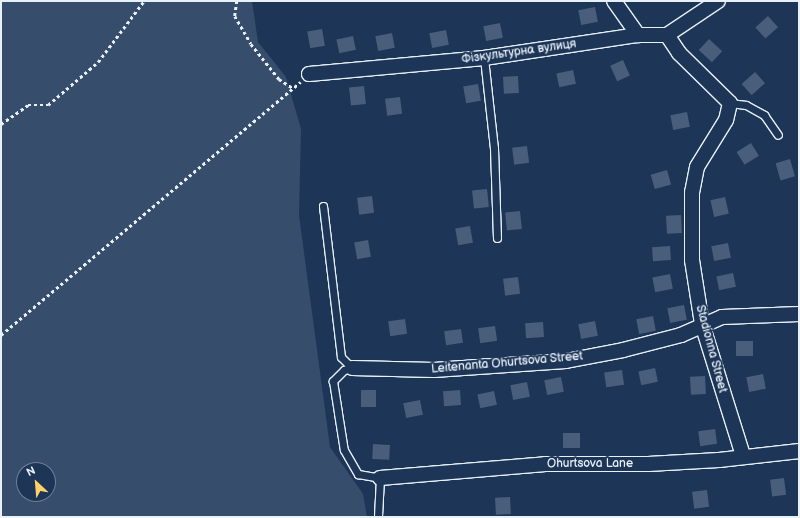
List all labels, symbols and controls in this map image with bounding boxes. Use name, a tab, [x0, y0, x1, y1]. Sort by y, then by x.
street label: Фізкультурна вулиця	[461, 37, 577, 67]
street label: Stadionna Street	[692, 303, 730, 395]
street label: Leitenanta Ohurtsova Street	[431, 349, 583, 377]
street label: Ohurtsova Lane	[547, 457, 633, 471]
north arrow	[16, 462, 56, 502]
text: N	[24, 464, 38, 479]

